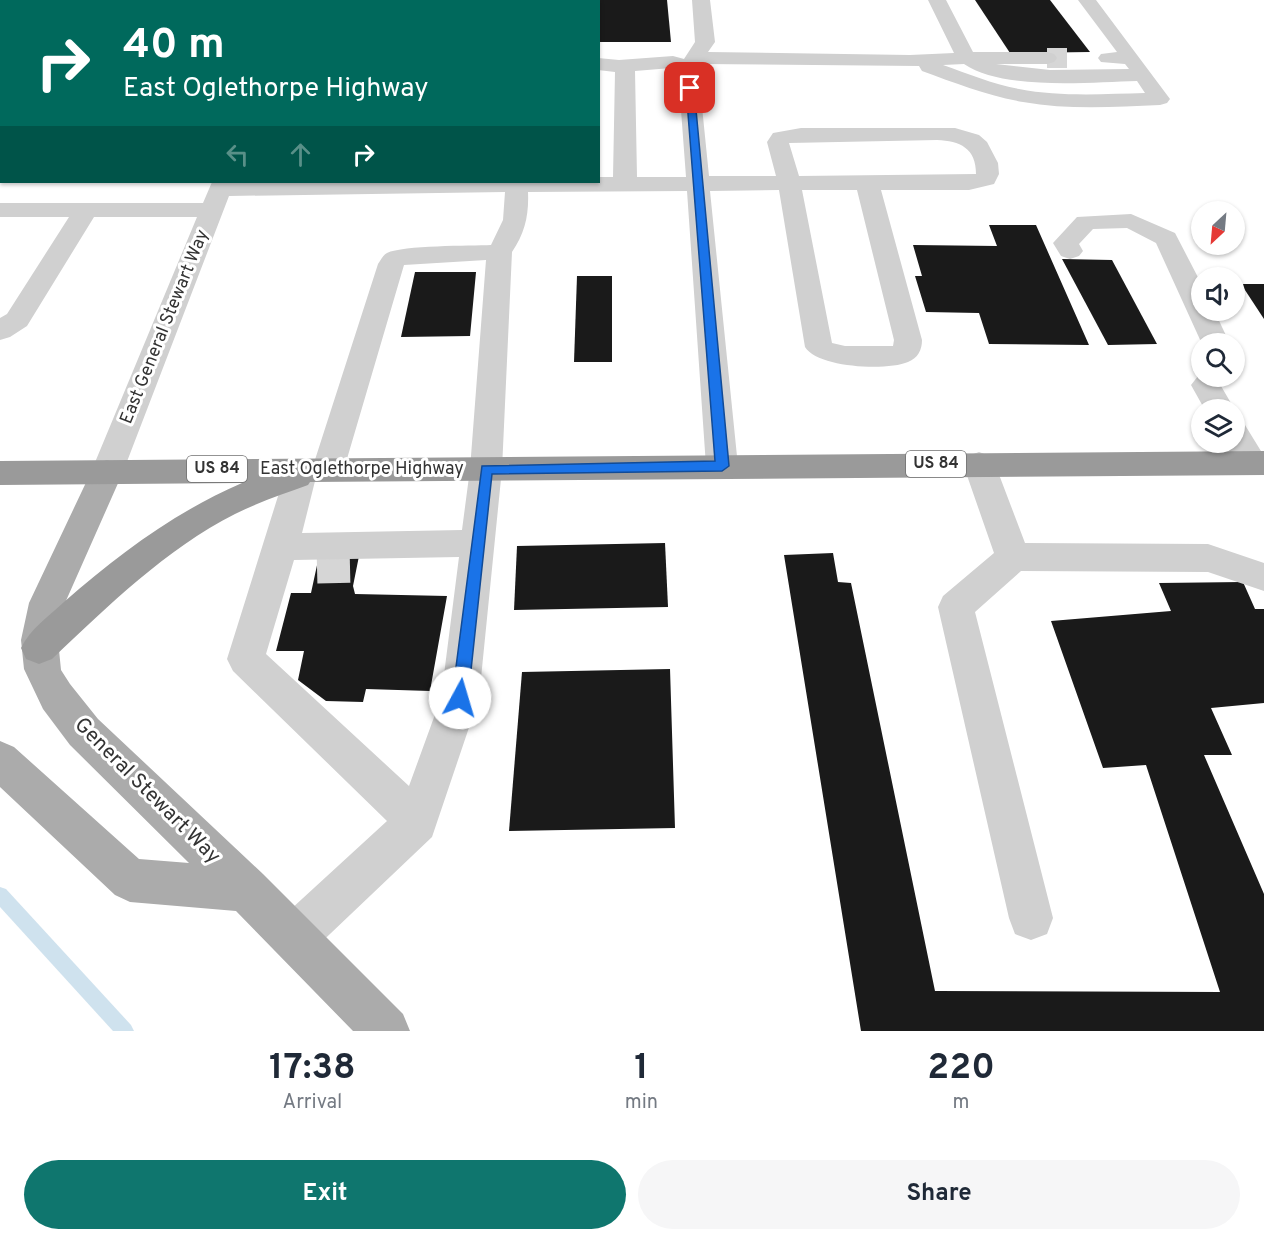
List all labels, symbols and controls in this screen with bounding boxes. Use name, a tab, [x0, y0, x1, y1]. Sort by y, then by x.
text: 40 m	[123, 20, 225, 73]
icon: right	[24, 24, 102, 102]
pin	[664, 62, 715, 113]
icon: arrive	[673, 71, 706, 104]
text: East Oglethorpe Highway	[123, 72, 429, 106]
icon: left	[221, 138, 254, 171]
icon: ahead	[284, 138, 317, 171]
icon: right	[347, 138, 380, 171]
north arrow	[1191, 201, 1245, 255]
map controls	[1191, 201, 1245, 453]
street label: East General Stewart Way	[115, 226, 215, 428]
button: sound	[1191, 267, 1245, 321]
button: search	[1191, 333, 1245, 387]
button: layers	[1191, 399, 1245, 453]
road number: US 84	[906, 451, 966, 477]
road number: US 84	[187, 456, 247, 482]
street label: East Oglethorpe Highway	[260, 458, 464, 481]
position arrow	[428, 666, 492, 730]
street label: General Stewart Way	[68, 712, 226, 870]
text: 17:38	[269, 1046, 356, 1092]
text: 1	[634, 1046, 649, 1092]
text: 220	[927, 1046, 995, 1092]
text: Arrival	[283, 1090, 342, 1116]
text: min	[625, 1090, 658, 1116]
text: m	[953, 1090, 970, 1116]
button: Exit	[24, 1160, 626, 1229]
button: Share	[638, 1160, 1240, 1229]

